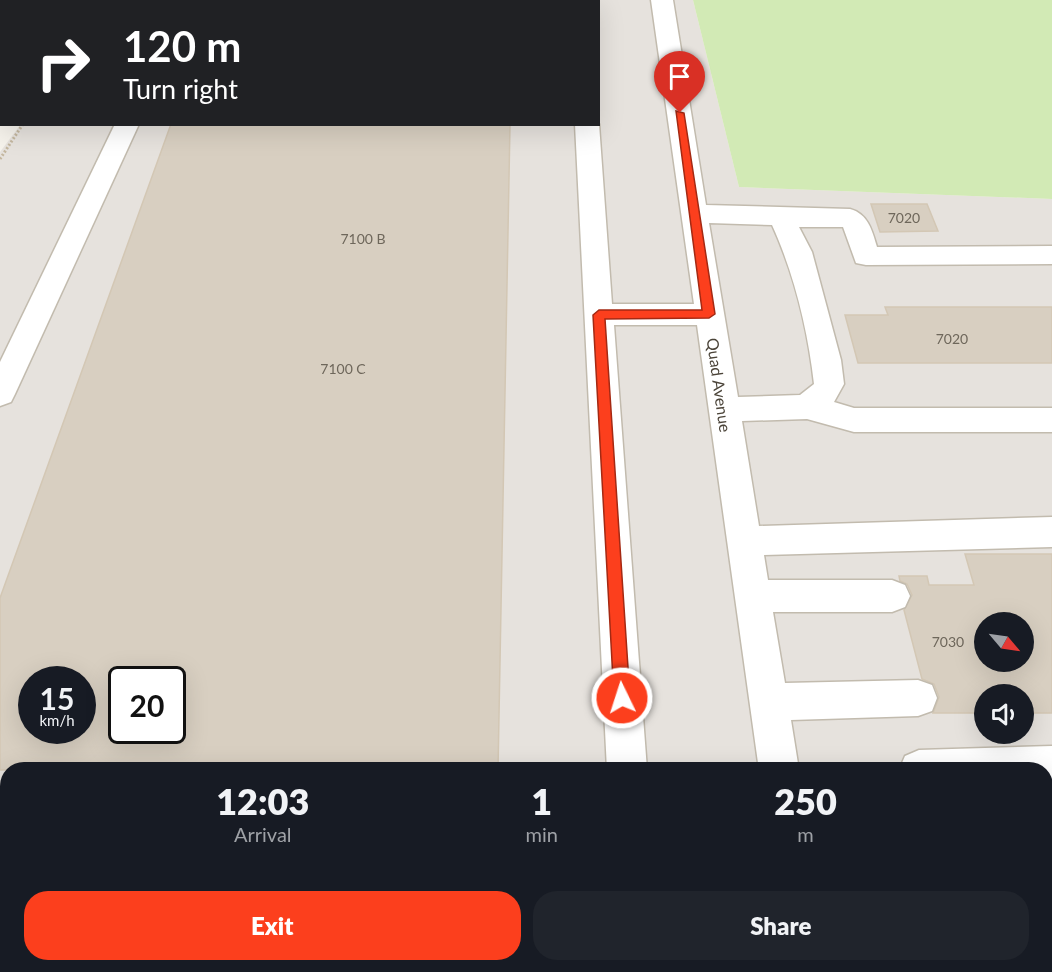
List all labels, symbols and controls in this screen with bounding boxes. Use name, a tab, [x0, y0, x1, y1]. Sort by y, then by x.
text: 120 m	[123, 21, 241, 71]
icon: right	[24, 24, 102, 102]
pin	[654, 51, 705, 113]
icon: arrive	[663, 60, 696, 93]
text: Turn right	[123, 72, 238, 105]
house number: 7020	[888, 209, 920, 226]
house number: 7100 B	[340, 230, 386, 247]
house number: 7020	[936, 330, 968, 347]
street label: Quad Avenue	[703, 337, 736, 433]
house number: 7100 C	[320, 360, 366, 377]
north arrow	[974, 612, 1034, 672]
map controls	[974, 612, 1034, 744]
house number: 7030	[932, 633, 964, 650]
speed limit sign: 20	[108, 666, 186, 744]
position arrow	[590, 666, 654, 730]
text: 15	[40, 680, 74, 716]
button: sound	[974, 684, 1034, 744]
text: km/h	[39, 711, 75, 729]
text: 12:03	[216, 779, 309, 823]
text: 1	[531, 779, 552, 823]
text: 250	[774, 779, 837, 823]
text: Arrival	[234, 822, 292, 846]
text: min	[526, 822, 558, 846]
text: m	[797, 822, 814, 846]
button: Exit	[24, 891, 521, 960]
button: Share	[533, 891, 1029, 960]

